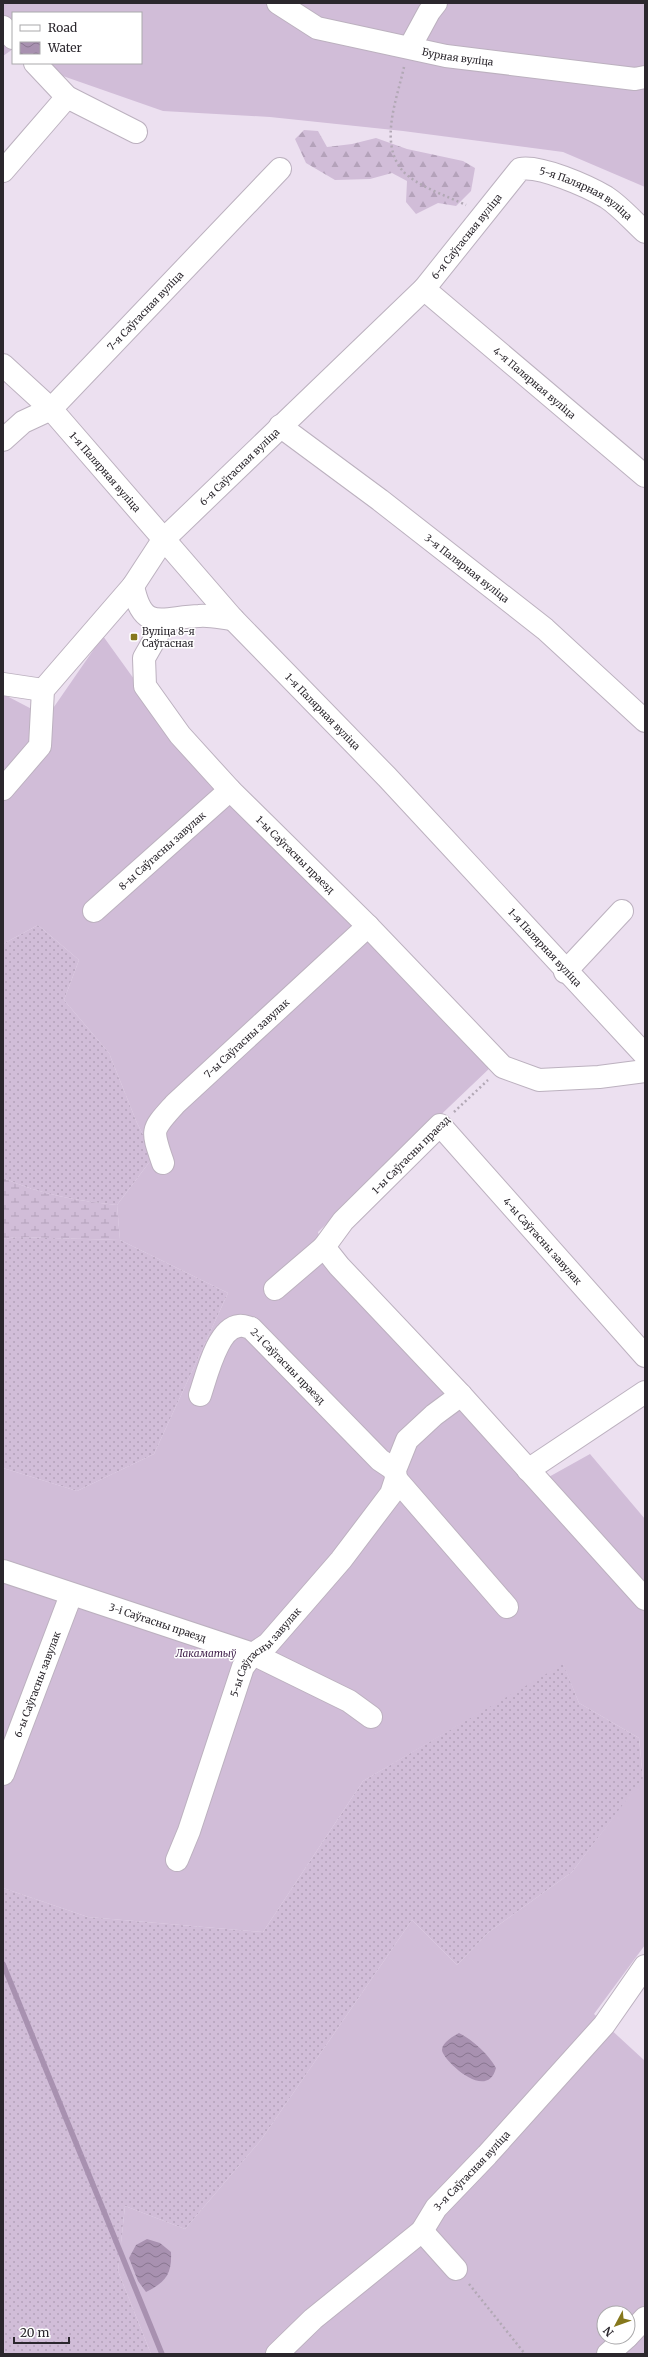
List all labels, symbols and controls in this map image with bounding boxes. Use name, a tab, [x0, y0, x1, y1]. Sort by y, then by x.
legend	[12, 12, 142, 64]
text: Road	[48, 20, 77, 35]
text: Water	[47, 40, 83, 55]
street label: Бурная вуліца	[421, 44, 495, 68]
street label: 5-я Палярная вуліца	[538, 164, 636, 223]
street label: 6-я Саўгасная вуліца	[428, 190, 505, 282]
street label: 7-я Саўгасная вуліца	[104, 268, 186, 353]
street label: 4-я Палярная вуліца	[491, 344, 579, 422]
street label: 6-я Саўгасная вуліца	[197, 425, 282, 508]
street label: 1-я Палярная вуліца	[67, 429, 144, 515]
street label: 3-я Палярная вуліца	[422, 531, 513, 606]
place label: Вуліца 8-я Саўгасная	[142, 625, 195, 650]
marker: Вуліца 8-я Саўгасная	[129, 632, 139, 642]
street label: 1-я Палярная вуліца	[283, 670, 364, 753]
street label: 8-ы Саўгасны завулак	[116, 808, 209, 893]
street label: 1-ы Саўгасны праезд	[253, 813, 338, 896]
street label: 1-я Палярная вуліца	[506, 905, 585, 990]
street label: 7-ы Саўгасны завулак	[201, 995, 292, 1081]
street label: 1-ы Саўгасны праезд	[369, 1113, 453, 1197]
street label: 4-ы Саўгасны завулак	[501, 1194, 585, 1288]
street label: 2-і Саўгасны праезд	[248, 1325, 328, 1407]
street label: 3-і Саўгасны праезд	[107, 1600, 208, 1645]
street label: 5-ы Саўгасны завулак	[227, 1604, 304, 1699]
street label: 6-ы Саўгасны завулак	[11, 1629, 63, 1739]
park label: Лакаматыў	[175, 1647, 237, 1660]
street label: 3-я Саўгасная вуліца	[431, 2127, 513, 2213]
north arrow	[596, 2305, 636, 2345]
scale bar	[14, 2319, 69, 2345]
text: N	[600, 2323, 617, 2339]
text: 20 m	[20, 2325, 49, 2340]

